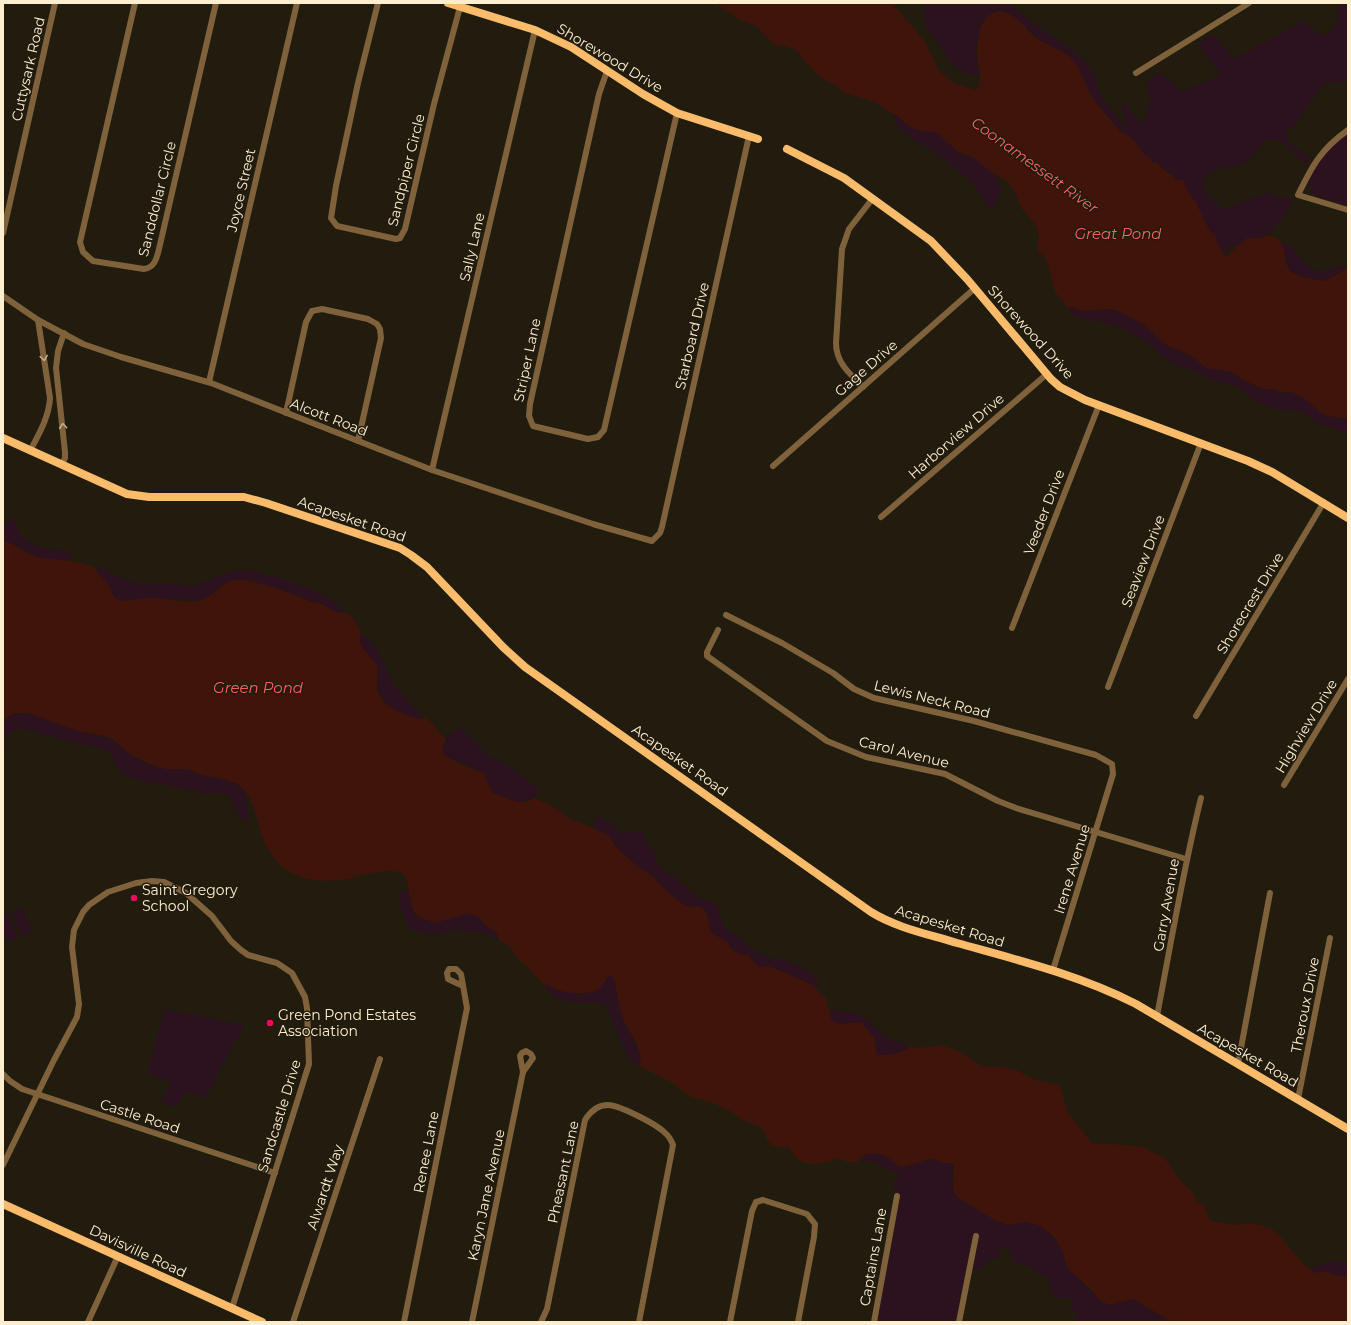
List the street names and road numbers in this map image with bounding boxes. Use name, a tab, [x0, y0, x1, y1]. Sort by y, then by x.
street label: Cuttysark Road	[7, 15, 49, 123]
street label: Shorewood Drive	[554, 19, 666, 97]
street label: Sandpiper Circle	[383, 112, 429, 228]
street label: Sanddollar Circle	[134, 139, 180, 259]
street label: Joyce Street	[222, 146, 259, 235]
street label: Sally Lane	[455, 211, 489, 283]
street label: Starboard Drive	[671, 281, 713, 391]
street label: Shorewood Drive	[984, 281, 1078, 383]
street label: Striper Lane	[509, 316, 545, 404]
street label: Gage Drive	[831, 336, 901, 400]
street label: Harborview Drive	[904, 389, 1008, 483]
street label: Alcott Road	[288, 394, 370, 440]
street label: Veeder Drive	[1020, 467, 1068, 557]
street label: Acapesket Road	[295, 492, 409, 546]
street label: Seaview Drive	[1117, 512, 1169, 610]
street label: Shorecrest Drive	[1213, 549, 1287, 657]
street label: Lewis Neck Road	[872, 676, 992, 722]
street label: Highview Drive	[1271, 676, 1341, 776]
street label: Acapesket Road	[628, 720, 732, 800]
street label: Carol Avenue	[857, 732, 951, 772]
street label: Irene Avenue	[1050, 822, 1094, 916]
street label: Garry Avenue	[1149, 857, 1183, 953]
street label: Acapesket Road	[893, 901, 1007, 951]
street label: Theroux Drive	[1287, 955, 1323, 1055]
street label: Acapesket Road	[1194, 1019, 1302, 1091]
street label: Sandcastle Drive	[253, 1057, 305, 1175]
street label: Castle Road	[98, 1095, 182, 1137]
street label: Renee Lane	[409, 1110, 443, 1194]
street label: Pheasant Lane	[543, 1119, 583, 1225]
street label: Karyn Jane Avenue	[463, 1128, 509, 1262]
street label: Alwardt Way	[303, 1142, 347, 1232]
street label: Captains Lane	[856, 1206, 890, 1308]
street label: Davisville Road	[86, 1221, 190, 1281]

